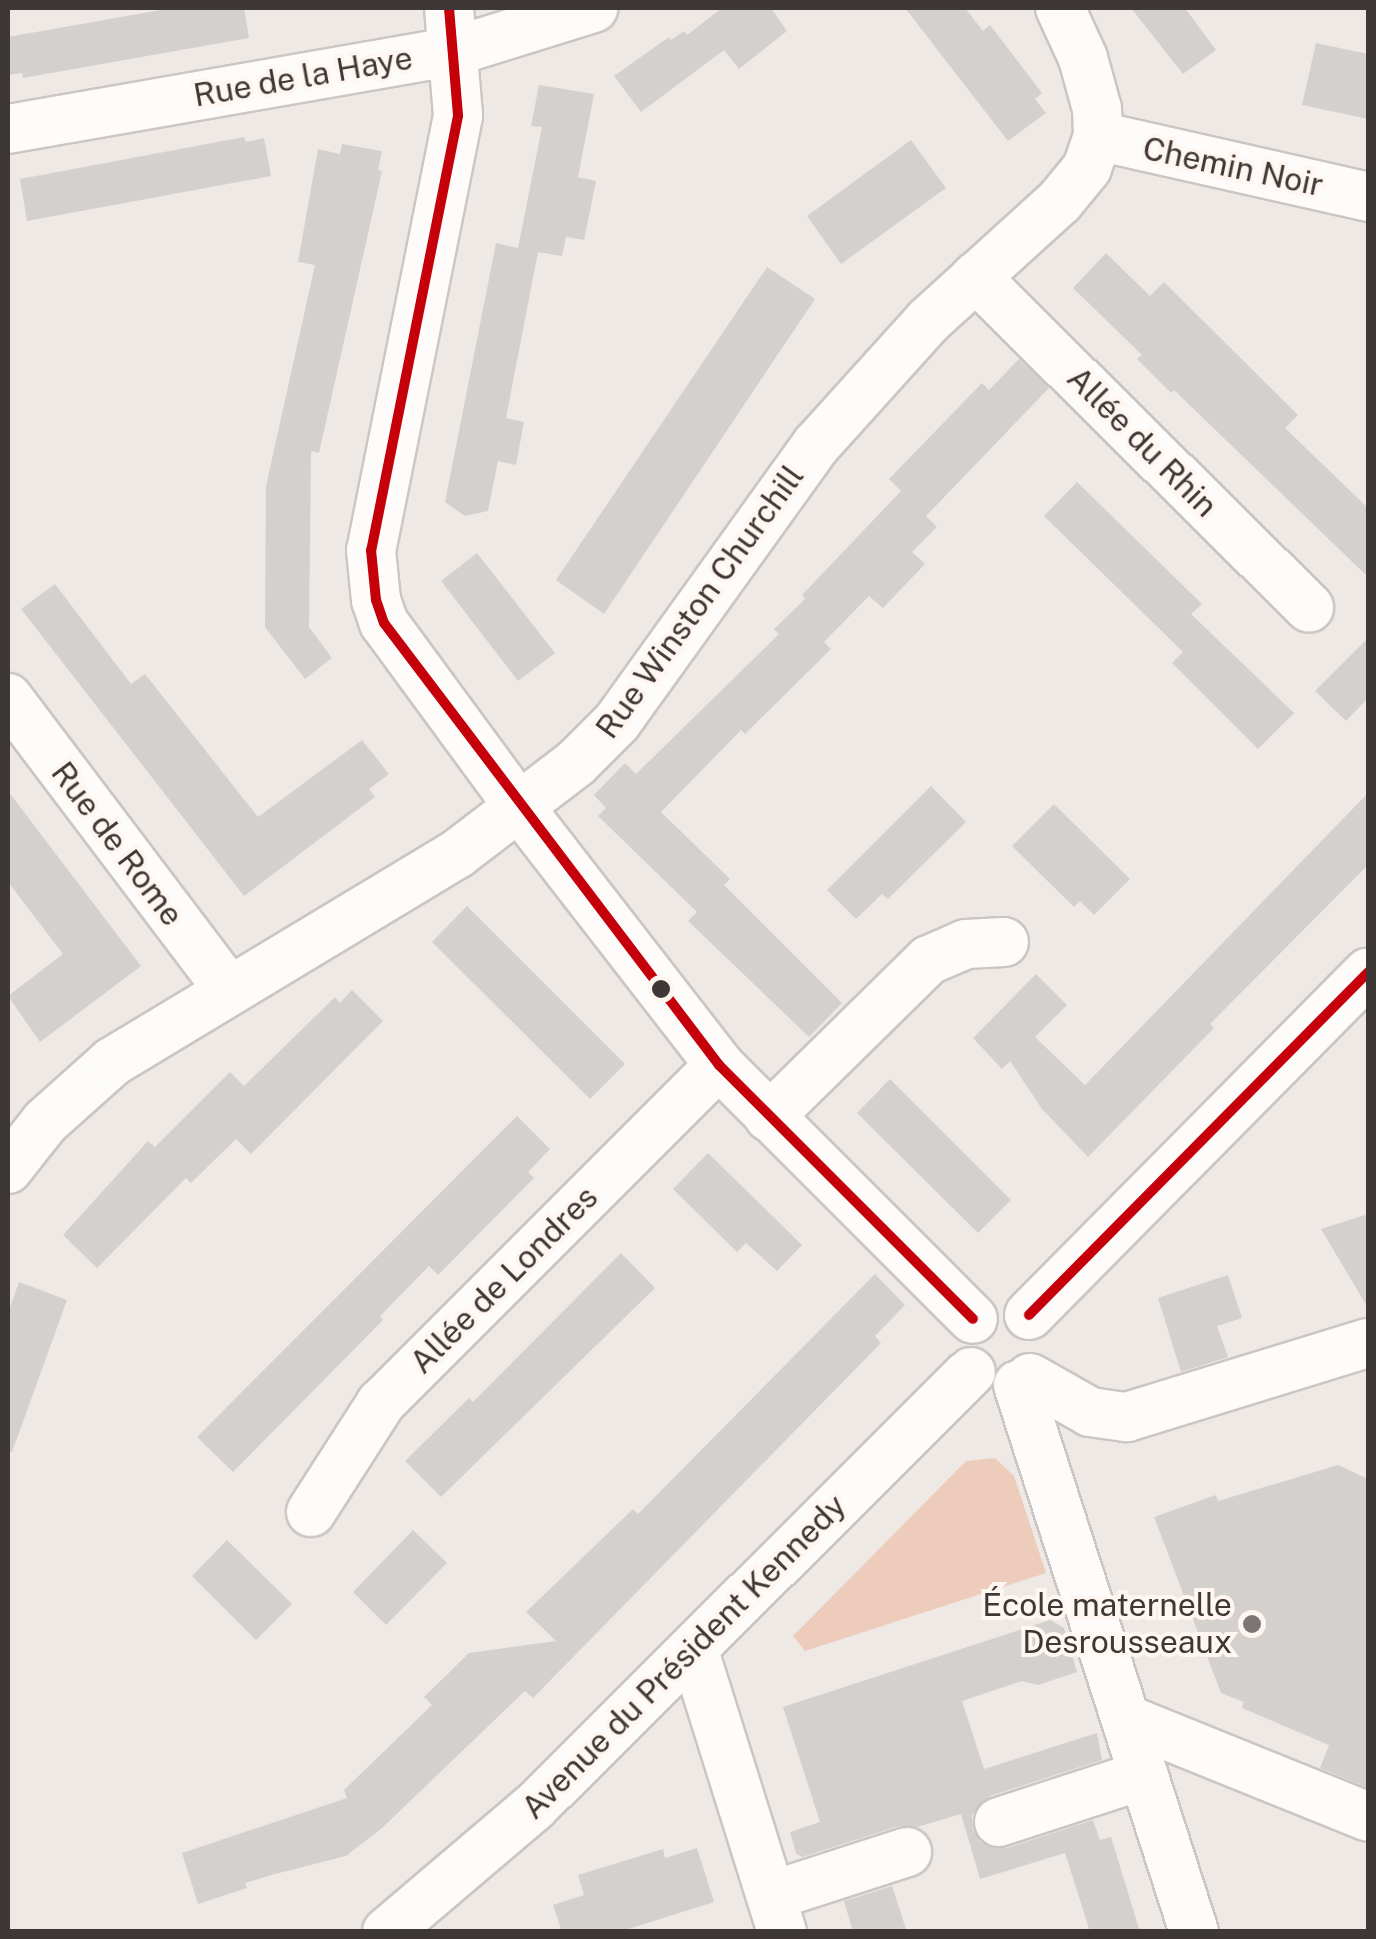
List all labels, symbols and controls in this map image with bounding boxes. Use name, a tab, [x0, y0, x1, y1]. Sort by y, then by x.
street label: Rue de la Haye	[190, 39, 416, 115]
street label: Chemin Noir	[1139, 129, 1327, 205]
street label: Allée du Rhin	[1059, 359, 1225, 525]
street label: Rue Winston Churchill	[588, 458, 812, 746]
street label: Rue de Rome	[43, 754, 191, 934]
unlabelled marker	[651, 979, 671, 999]
street label: Allée de Londres	[402, 1178, 606, 1382]
street label: Avenue du Président Kennedy	[514, 1487, 854, 1827]
place label: École maternelle Desrousseaux	[982, 1587, 1232, 1662]
marker: École maternelle Desrousseaux	[1241, 1613, 1263, 1635]

